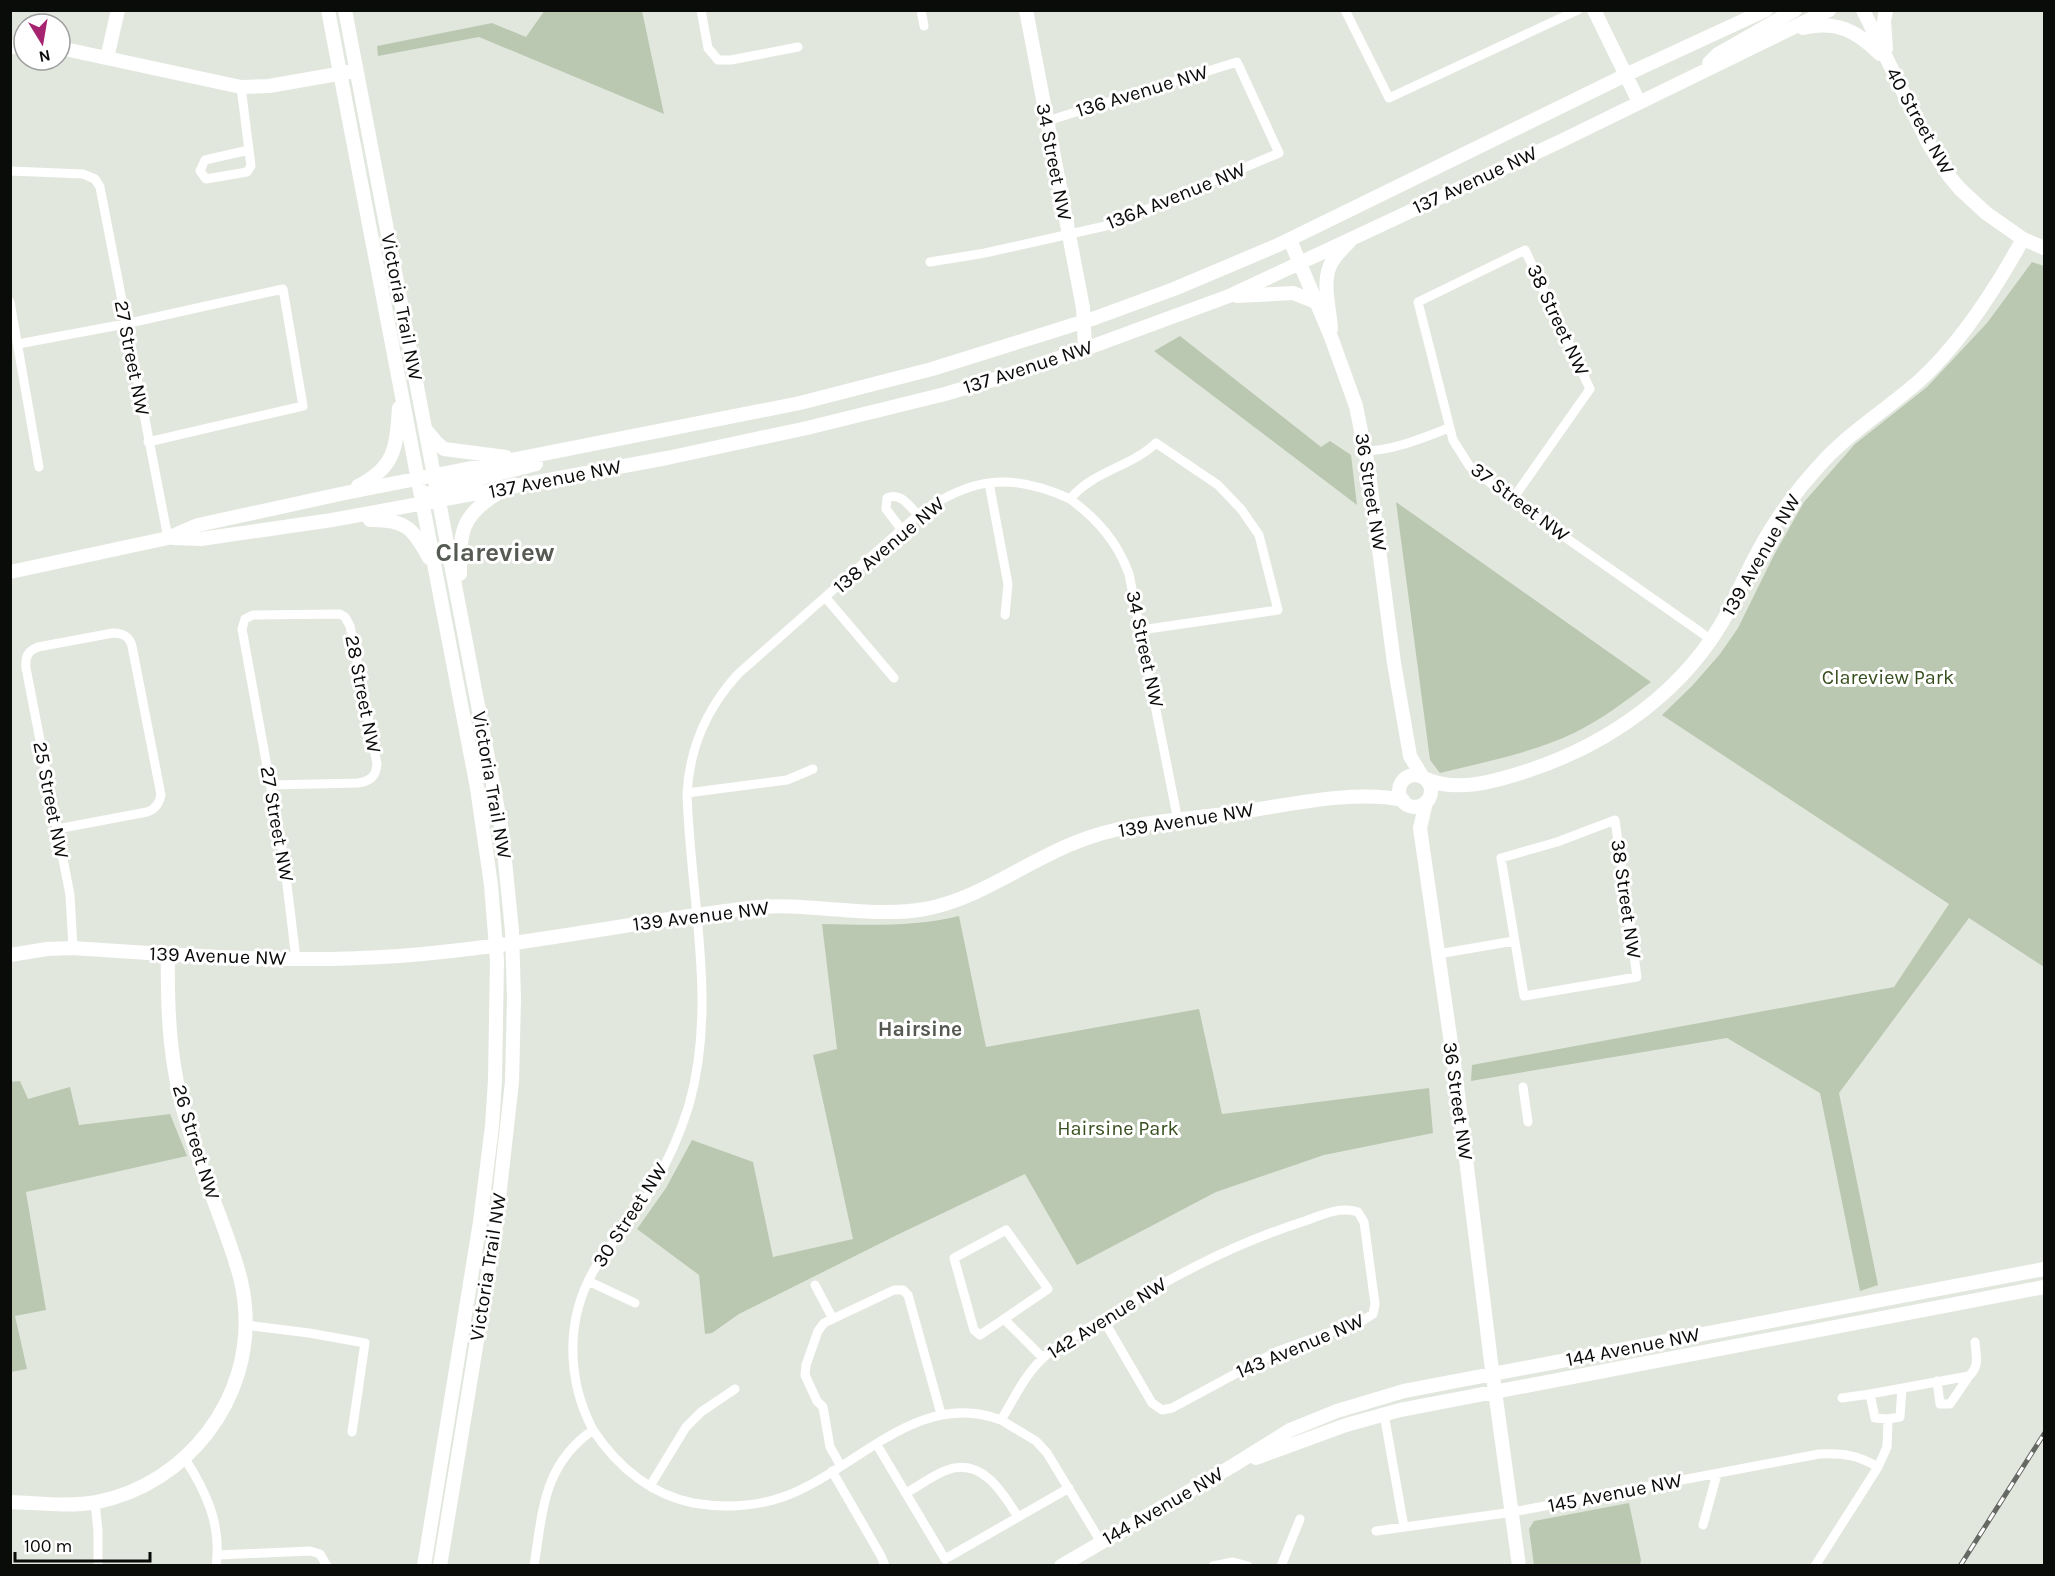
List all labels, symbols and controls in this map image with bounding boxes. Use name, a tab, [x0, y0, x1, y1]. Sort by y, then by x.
north arrow	[12, 12, 72, 72]
text: N	[37, 46, 52, 67]
street label: 136 Avenue NW	[1073, 60, 1211, 122]
street label: 40 Street NW	[1881, 63, 1959, 179]
street label: 34 Street NW	[1031, 101, 1077, 223]
street label: 137 Avenue NW	[1409, 141, 1541, 219]
street label: 136A Avenue NW	[1103, 158, 1249, 234]
street label: Victoria Trail NW	[376, 231, 428, 383]
street label: 38 Street NW	[1522, 261, 1594, 379]
street label: 27 Street NW	[110, 298, 154, 418]
street label: 137 Avenue NW	[960, 335, 1096, 399]
street label: 36 Street NW	[1350, 431, 1392, 553]
street label: 137 Avenue NW	[487, 455, 623, 503]
street label: 37 Street NW	[1466, 458, 1574, 547]
street label: 139 Avenue NW	[1717, 490, 1805, 620]
street label: 138 Avenue NW	[829, 492, 949, 598]
district label: Clareview	[435, 537, 555, 568]
street label: 34 Street NW	[1121, 588, 1169, 710]
street label: 28 Street NW	[340, 633, 386, 755]
park label: Clareview Park	[1822, 666, 1954, 689]
street label: Victoria Trail NW	[468, 709, 516, 861]
street label: 25 Street NW	[28, 739, 74, 861]
street label: 27 Street NW	[256, 764, 298, 884]
street label: 139 Avenue NW	[1117, 798, 1256, 842]
street label: 38 Street NW	[1606, 838, 1646, 960]
street label: 139 Avenue NW	[632, 896, 770, 936]
street label: 139 Avenue NW	[149, 942, 287, 970]
district label: Hairsine	[878, 1017, 962, 1041]
street label: 36 Street NW	[1438, 1040, 1478, 1162]
street label: 26 Street NW	[168, 1082, 224, 1202]
park label: Hairsine Park	[1057, 1117, 1179, 1140]
street label: 30 Street NW	[588, 1158, 672, 1271]
street label: Victoria Trail NW	[465, 1191, 511, 1343]
street label: 142 Avenue NW	[1043, 1272, 1171, 1364]
street label: 143 Avenue NW	[1233, 1309, 1367, 1383]
street label: 144 Avenue NW	[1564, 1323, 1702, 1371]
street label: 144 Avenue NW	[1098, 1462, 1228, 1550]
street label: 145 Avenue NW	[1546, 1469, 1684, 1517]
scale bar	[15, 1525, 150, 1563]
text: 100 m	[24, 1535, 72, 1557]

